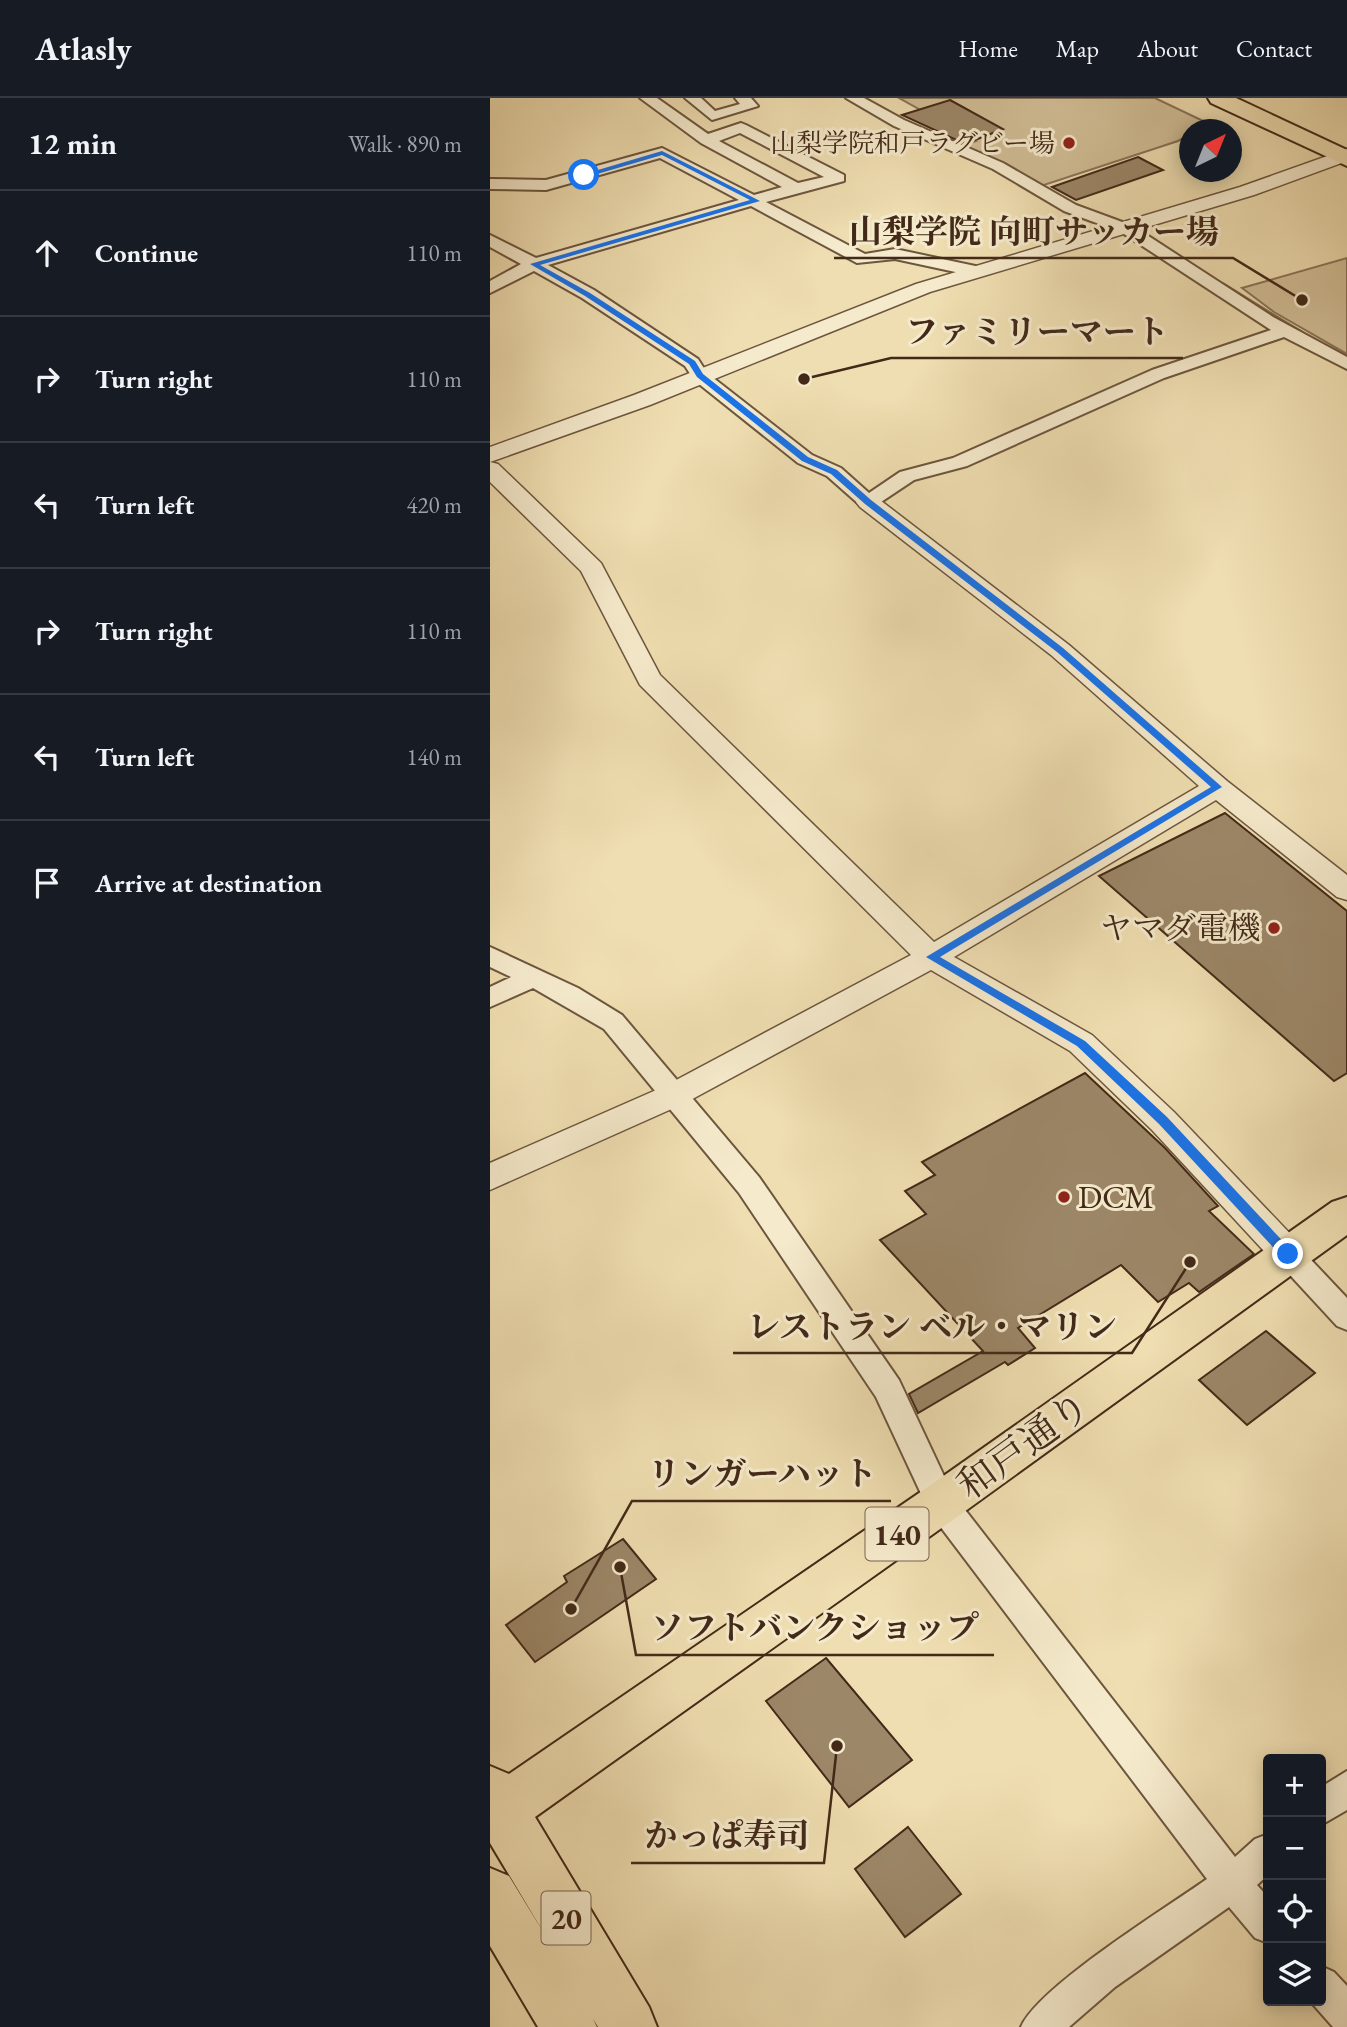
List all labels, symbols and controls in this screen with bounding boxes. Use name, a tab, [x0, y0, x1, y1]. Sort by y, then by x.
text: Atlasly	[35, 27, 132, 70]
text: Home	[958, 33, 1018, 64]
text: Map	[1056, 33, 1099, 64]
text: About	[1137, 33, 1198, 64]
text: Contact	[1236, 33, 1312, 64]
north arrow	[1179, 119, 1242, 182]
text: 12 min	[28, 124, 117, 163]
place label: 山梨学院和戸ラグビー場	[770, 126, 1055, 160]
text: Walk · 890 m	[348, 129, 462, 159]
marker: 山梨学院和戸ラグビー場	[1061, 135, 1077, 151]
route start	[568, 159, 599, 190]
callout: 山梨学院 向町サッカー場	[834, 204, 1233, 258]
text: 山梨学院 向町サッカー場	[849, 210, 1219, 253]
icon: ahead	[28, 234, 66, 272]
text: Continue	[95, 236, 198, 270]
text: 110 m	[406, 238, 462, 268]
callout: ファミリーマート	[891, 304, 1183, 358]
text: ファミリーマート	[905, 310, 1169, 353]
icon: right	[28, 360, 66, 398]
text: Turn right	[95, 362, 213, 396]
text: 110 m	[406, 364, 462, 394]
icon: left	[28, 486, 66, 524]
text: Turn left	[95, 488, 194, 522]
text: 420 m	[406, 490, 462, 520]
icon: right	[28, 612, 66, 650]
text: Turn right	[95, 614, 213, 648]
text: 110 m	[406, 616, 462, 646]
icon: left	[28, 738, 66, 776]
text: Turn left	[95, 740, 194, 774]
text: 140 m	[406, 742, 462, 772]
icon: arrive	[28, 864, 66, 902]
text: Arrive at destination	[95, 866, 322, 900]
place label: ヤマダ電機	[1100, 907, 1260, 949]
marker: ヤマダ電機	[1266, 920, 1282, 936]
place label: DCM	[1078, 1176, 1154, 1218]
marker: DCM	[1056, 1189, 1072, 1205]
route end	[1272, 1238, 1303, 1269]
callout: レストラン ベル・マリン	[733, 1299, 1132, 1353]
text: レストラン ベル・マリン	[747, 1305, 1117, 1348]
street label: 和戸通り	[947, 1381, 1099, 1509]
callout: リンガーハット	[632, 1447, 891, 1501]
text: リンガーハット	[647, 1452, 877, 1495]
road number: 140	[866, 1508, 928, 1560]
callout: ソフトバンクショップ	[636, 1601, 994, 1655]
text: ソフトバンクショップ	[651, 1606, 979, 1649]
map controls	[1263, 1754, 1326, 2006]
button: +	[1263, 1754, 1326, 1817]
callout: かっぱ寿司	[631, 1809, 824, 1863]
text: かっぱ寿司	[645, 1814, 810, 1857]
button: −	[1263, 1817, 1326, 1880]
button: locate	[1263, 1880, 1326, 1943]
road number: 20	[542, 1892, 590, 1944]
button: layers	[1263, 1943, 1326, 2006]

